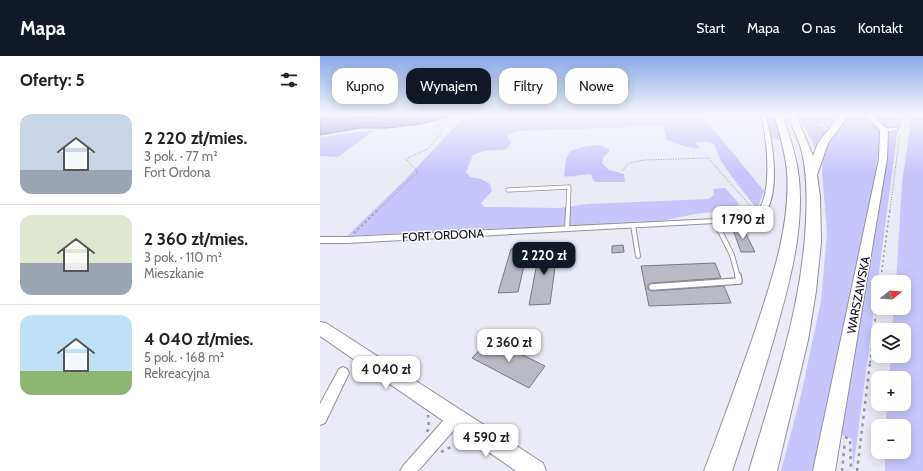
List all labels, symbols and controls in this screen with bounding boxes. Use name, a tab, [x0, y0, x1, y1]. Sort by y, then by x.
text: Mapa	[20, 17, 66, 40]
text: Start	[696, 19, 725, 37]
text: Mapa	[747, 19, 779, 37]
text: O nas	[801, 19, 836, 37]
text: Kontakt	[858, 19, 903, 37]
chip: Kupno	[332, 68, 398, 104]
chip: Wynajem	[406, 68, 491, 104]
chip: Filtry	[499, 68, 557, 104]
chip: Nowe	[565, 68, 628, 104]
icon: filters	[278, 69, 300, 91]
text: Oferty: 5	[20, 70, 85, 90]
text: 2 220 zł/mies.	[144, 128, 247, 148]
icon: home	[52, 130, 100, 178]
text: 3 pok. · 77 m²	[144, 148, 218, 164]
text: Fort Ordona	[144, 164, 211, 180]
pin: 1 790 zł	[702, 206, 784, 240]
text: 1 790 zł	[721, 211, 765, 227]
street label: FORT ORDONA	[402, 225, 485, 245]
text: 2 360 zł/mies.	[144, 229, 248, 249]
icon: home	[52, 231, 100, 279]
pin: 2 220 zł	[503, 242, 585, 276]
text: 2 220 zł	[521, 247, 567, 263]
text: 3 pok. · 110 m²	[144, 249, 222, 265]
street label: WARSZAWSKA	[843, 254, 873, 335]
text: Mieszkanie	[144, 265, 204, 281]
north arrow	[871, 275, 911, 315]
map controls	[871, 275, 911, 459]
button: layers	[871, 323, 911, 363]
text: 4 040 zł/mies.	[144, 329, 253, 349]
pin: 2 360 zł	[468, 329, 550, 363]
icon: home	[52, 331, 100, 379]
text: 2 360 zł	[486, 334, 532, 350]
text: 5 pok. · 168 m²	[144, 349, 224, 365]
pin: 4 040 zł	[345, 356, 427, 390]
text: 4 040 zł	[361, 361, 411, 377]
text: Rekreacyjna	[144, 365, 210, 381]
button: +	[871, 371, 911, 411]
button: −	[871, 419, 911, 459]
pin: 4 590 zł	[445, 424, 527, 458]
text: 4 590 zł	[463, 429, 509, 445]

